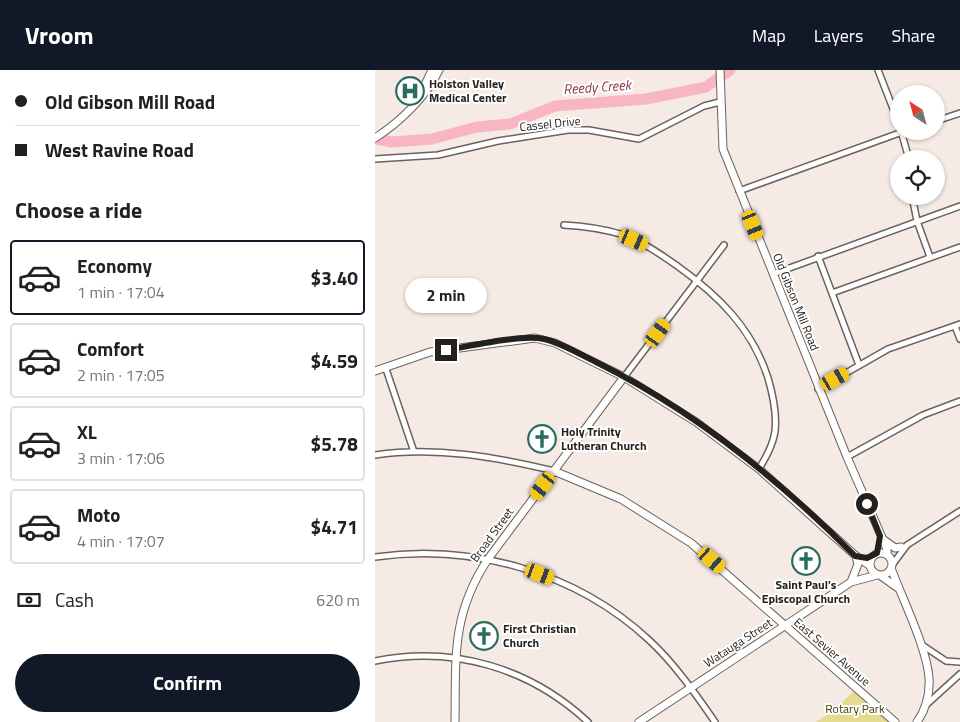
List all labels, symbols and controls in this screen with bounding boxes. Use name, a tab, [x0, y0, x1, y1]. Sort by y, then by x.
text: Vroom	[25, 17, 94, 53]
text: Map	[752, 22, 786, 49]
text: Layers	[814, 22, 863, 49]
text: Share	[891, 22, 935, 49]
place label: Holston Valley Medical Center	[429, 74, 507, 107]
water label: Reedy Creek	[562, 74, 633, 99]
hospital icon: Holston Valley Medical Center	[395, 76, 425, 106]
north arrow	[890, 85, 945, 140]
map controls	[890, 85, 945, 205]
text: Old Gibson Mill Road	[45, 87, 215, 116]
street label: Cassel Drive	[518, 111, 581, 136]
text: West Ravine Road	[45, 135, 194, 164]
button: locate	[890, 150, 945, 205]
text: Choose a ride	[15, 193, 142, 227]
car	[740, 208, 765, 242]
car	[617, 227, 650, 253]
street label: Old Gibson Mill Road	[768, 250, 825, 354]
text: Economy	[77, 251, 152, 280]
icon: car	[17, 255, 62, 300]
text: $3.40	[311, 263, 358, 292]
callout: 2 min	[405, 278, 487, 312]
text: 1 min · 17:04	[77, 280, 165, 304]
text: 2 min	[427, 283, 465, 307]
car	[643, 316, 672, 350]
text: Comfort	[77, 334, 144, 363]
icon: car	[17, 338, 62, 383]
route end	[435, 339, 457, 361]
text: $4.59	[311, 346, 358, 375]
text: 2 min · 17:05	[77, 363, 165, 387]
car	[818, 365, 851, 393]
text: XL	[77, 417, 97, 446]
icon: car	[17, 421, 62, 466]
place label: Holy Trinity Lutheran Church	[561, 422, 647, 455]
church icon: Holy Trinity Lutheran Church	[527, 424, 557, 454]
text: $5.78	[311, 429, 358, 458]
text: 3 min · 17:06	[77, 446, 165, 470]
car	[527, 470, 558, 502]
route start	[856, 493, 878, 515]
text: Moto	[77, 500, 120, 529]
street label: Broad Street	[465, 503, 518, 566]
icon: car	[17, 504, 62, 549]
text: $4.71	[311, 512, 358, 541]
text: 4 min · 17:07	[77, 529, 165, 553]
car	[695, 544, 728, 576]
church icon: Saint Paul's Episcopal Church	[791, 546, 821, 576]
car	[523, 562, 556, 586]
place label: Saint Paul's Episcopal Church	[762, 575, 850, 608]
text: Cash	[55, 585, 94, 614]
icon: cash	[15, 586, 43, 614]
text: 620 m	[316, 588, 360, 612]
street label: Watauga Street	[699, 613, 777, 672]
street label: East Sevier Avenue	[790, 613, 875, 690]
place label: First Christian Church	[503, 619, 576, 652]
church icon: First Christian Church	[469, 621, 499, 651]
button: Confirm	[15, 654, 360, 712]
park label: Rotary Park	[825, 699, 885, 718]

